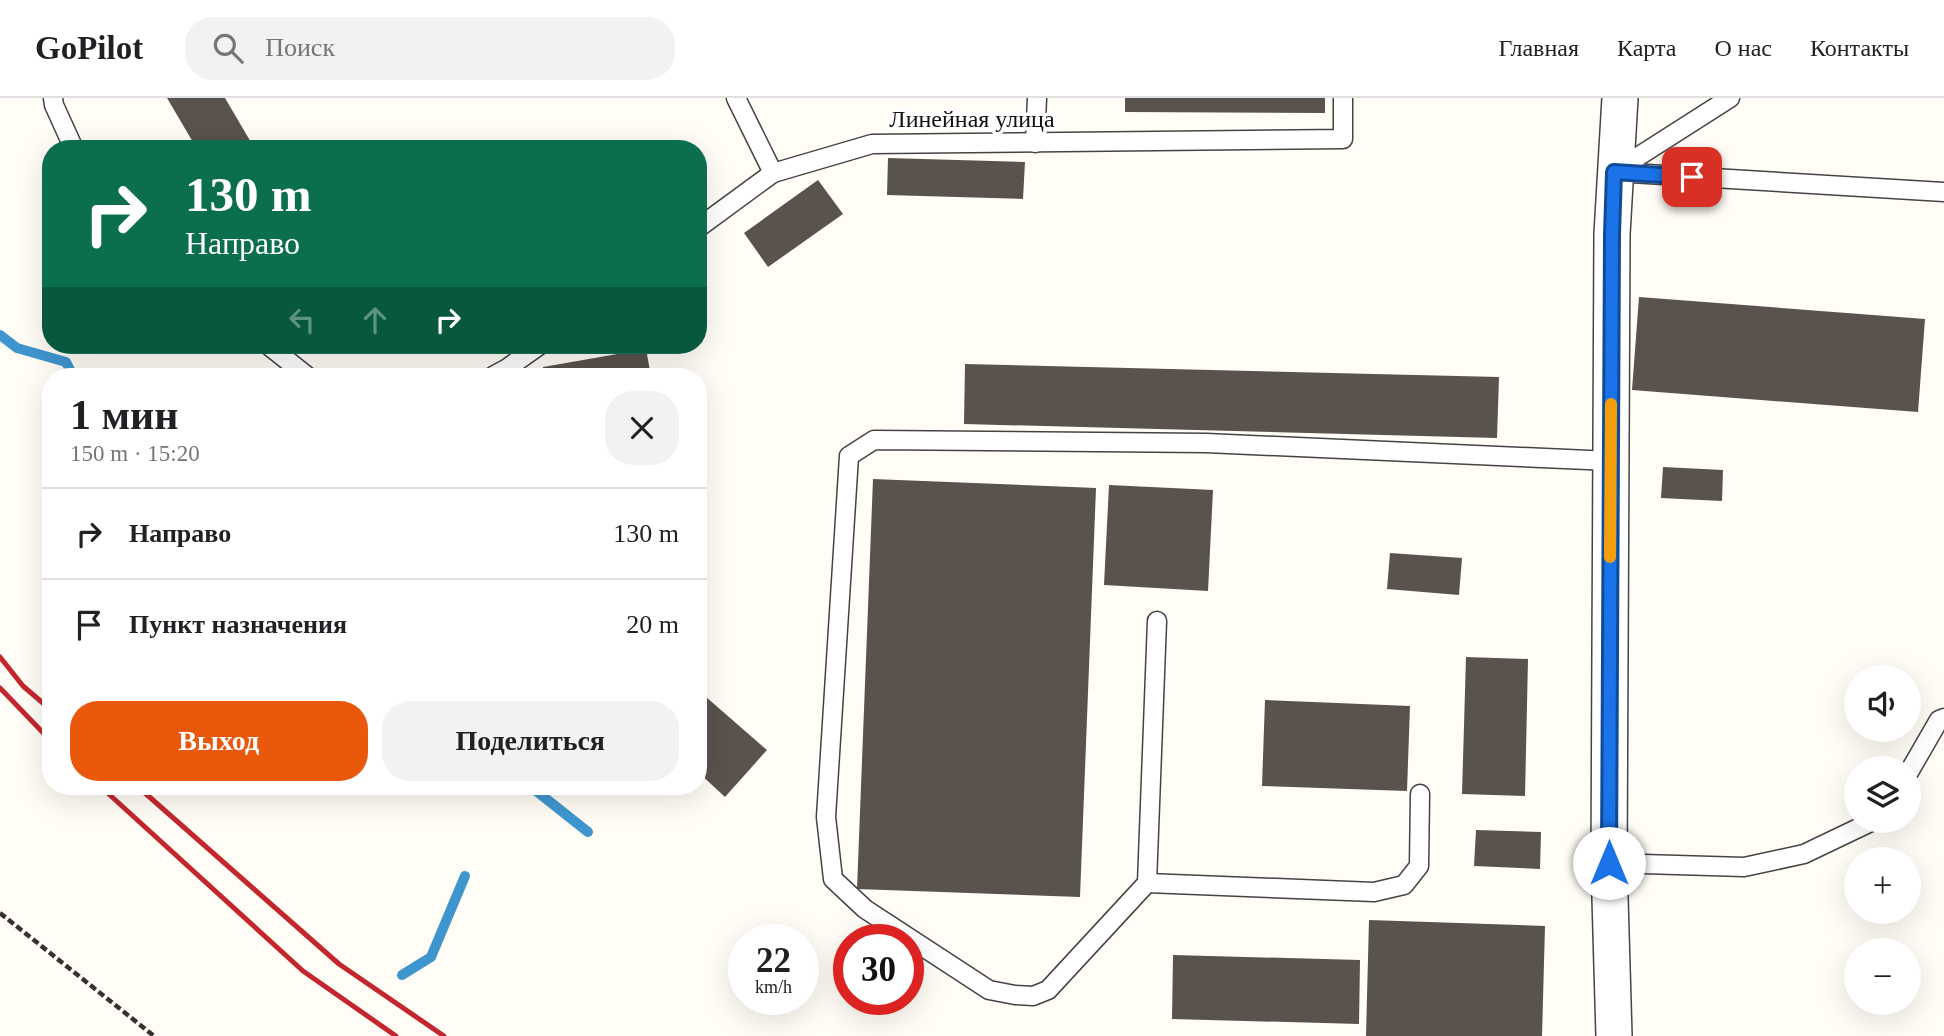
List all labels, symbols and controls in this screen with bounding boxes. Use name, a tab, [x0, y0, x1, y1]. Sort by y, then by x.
search box	[185, 17, 675, 80]
icon: search	[209, 29, 247, 67]
text: GoPilot	[35, 30, 143, 66]
text: Поиск	[265, 33, 335, 62]
text: Главная	[1498, 35, 1579, 61]
text: Карта	[1617, 35, 1676, 61]
text: О нас	[1714, 35, 1772, 61]
text: Контакты	[1810, 35, 1909, 61]
street label: Линейная улица	[889, 106, 1055, 132]
pin	[1662, 147, 1722, 207]
icon: arrive	[1673, 158, 1711, 196]
text: 130 m	[185, 167, 312, 222]
icon: right	[70, 168, 161, 259]
text: Направо	[185, 225, 300, 261]
icon: left	[283, 301, 321, 339]
icon: ahead	[356, 301, 394, 339]
icon: right	[429, 301, 467, 339]
button: close	[605, 391, 679, 465]
text: 1 мин	[70, 392, 179, 438]
text: 150 m · 15:20	[70, 441, 200, 466]
icon: right	[70, 515, 108, 553]
text: Направо	[129, 519, 231, 548]
text: 130 m	[613, 519, 679, 548]
icon: arrive	[70, 606, 108, 644]
text: Пункт назначения	[129, 610, 347, 639]
text: 20 m	[626, 610, 679, 639]
map controls	[1844, 665, 1921, 1015]
button: sound	[1844, 665, 1921, 742]
button: Выход	[70, 701, 368, 781]
button: Поделиться	[382, 701, 679, 781]
button: layers	[1844, 756, 1921, 833]
position arrow	[1572, 826, 1646, 900]
button: +	[1844, 847, 1921, 924]
speed limit sign: 30	[833, 924, 924, 1015]
button: −	[1844, 938, 1921, 1015]
text: 22	[756, 941, 791, 980]
text: km/h	[755, 977, 792, 997]

